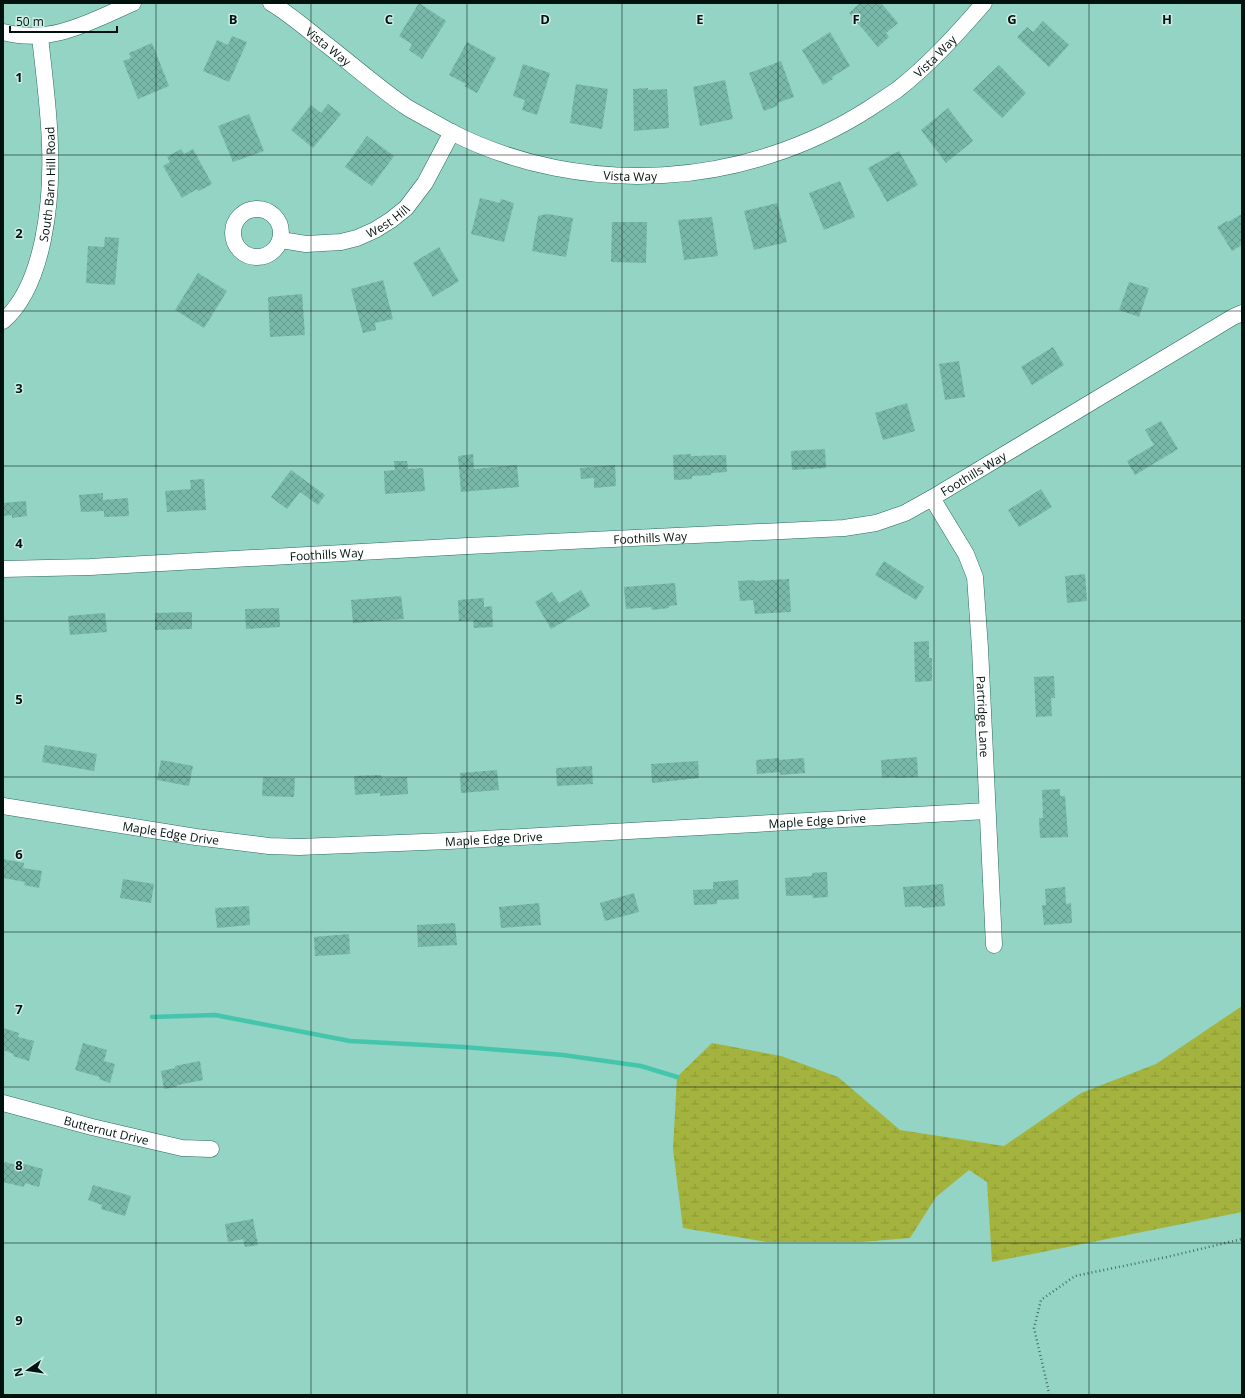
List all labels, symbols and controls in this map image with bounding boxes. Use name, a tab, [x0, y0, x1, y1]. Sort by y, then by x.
scale bar	[10, 8, 117, 34]
text: B	[229, 10, 238, 28]
text: C	[385, 10, 393, 28]
text: D	[540, 10, 550, 28]
text: E	[696, 10, 704, 28]
text: F	[852, 10, 860, 28]
text: G	[1007, 10, 1017, 28]
text: H	[1162, 10, 1172, 28]
text: 50 m	[16, 13, 44, 30]
street label: Vista Way	[302, 23, 356, 70]
street label: Vista Way	[910, 30, 960, 81]
text: 1	[15, 68, 23, 86]
street label: South Barn Hill Road	[34, 126, 59, 243]
street label: Vista Way	[603, 166, 658, 184]
street label: West Hill	[363, 201, 414, 241]
text: 2	[15, 224, 23, 242]
text: 3	[15, 379, 23, 397]
street label: Foothills Way	[937, 446, 1010, 500]
street label: Foothills Way	[613, 527, 689, 548]
text: 4	[15, 534, 23, 552]
street label: Foothills Way	[289, 543, 365, 564]
street label: Partridge Lane	[973, 675, 994, 758]
text: 5	[15, 690, 23, 708]
street label: Maple Edge Drive	[768, 809, 867, 832]
street label: Maple Edge Drive	[121, 817, 220, 848]
street label: Maple Edge Drive	[445, 827, 543, 850]
text: 6	[15, 845, 23, 863]
text: 7	[15, 1000, 23, 1018]
street label: Butternut Drive	[62, 1111, 151, 1149]
text: 8	[15, 1156, 23, 1174]
text: 9	[15, 1311, 23, 1329]
north arrow	[8, 1350, 48, 1390]
text: N	[9, 1366, 26, 1378]

